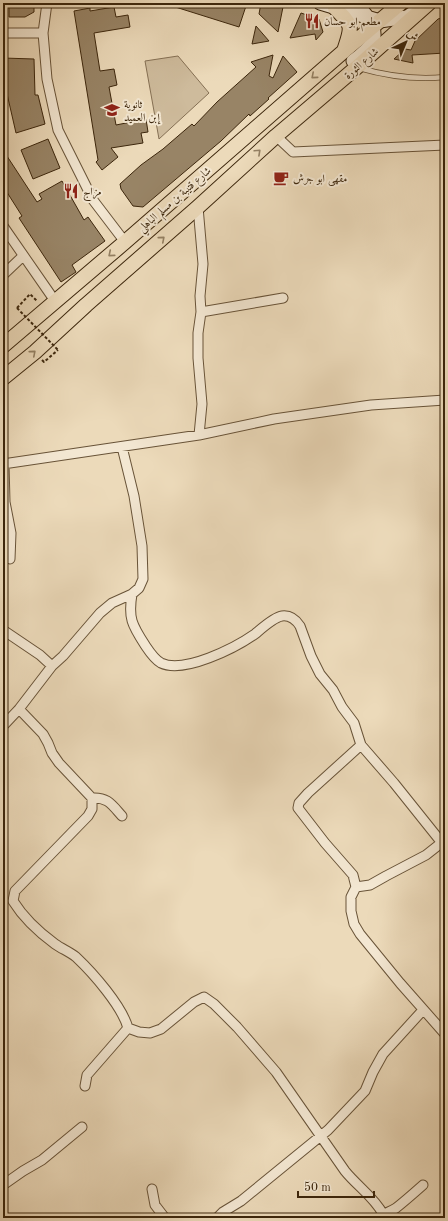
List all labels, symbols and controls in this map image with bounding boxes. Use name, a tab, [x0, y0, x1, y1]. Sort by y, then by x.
restaurant icon: مطعم ابو حسان	[303, 12, 321, 30]
place label: مطعم ابو حسان	[324, 17, 381, 32]
north arrow	[386, 22, 426, 62]
text: ش	[404, 28, 420, 44]
street label: شارع الثورة	[343, 46, 383, 84]
one-way arrow	[312, 72, 319, 79]
place label: ثانوية إبن العميد	[124, 100, 161, 125]
school or university icon: ثانوية إبن العميد	[103, 101, 121, 119]
one-way arrow	[253, 149, 261, 156]
street label: شارع قتيبة بن مسلم الباهلي	[136, 165, 217, 238]
cafe icon: مقهى ابو جرش	[272, 169, 290, 187]
place label: مقهى ابو جرش	[293, 173, 347, 187]
restaurant icon: مزاج	[62, 182, 80, 200]
place label: مزاج	[83, 187, 102, 202]
one-way arrow	[157, 236, 164, 243]
one-way arrow	[108, 249, 115, 256]
one-way arrow	[28, 350, 36, 357]
scale bar	[298, 1173, 374, 1199]
text: 50 m	[304, 1181, 331, 1194]

